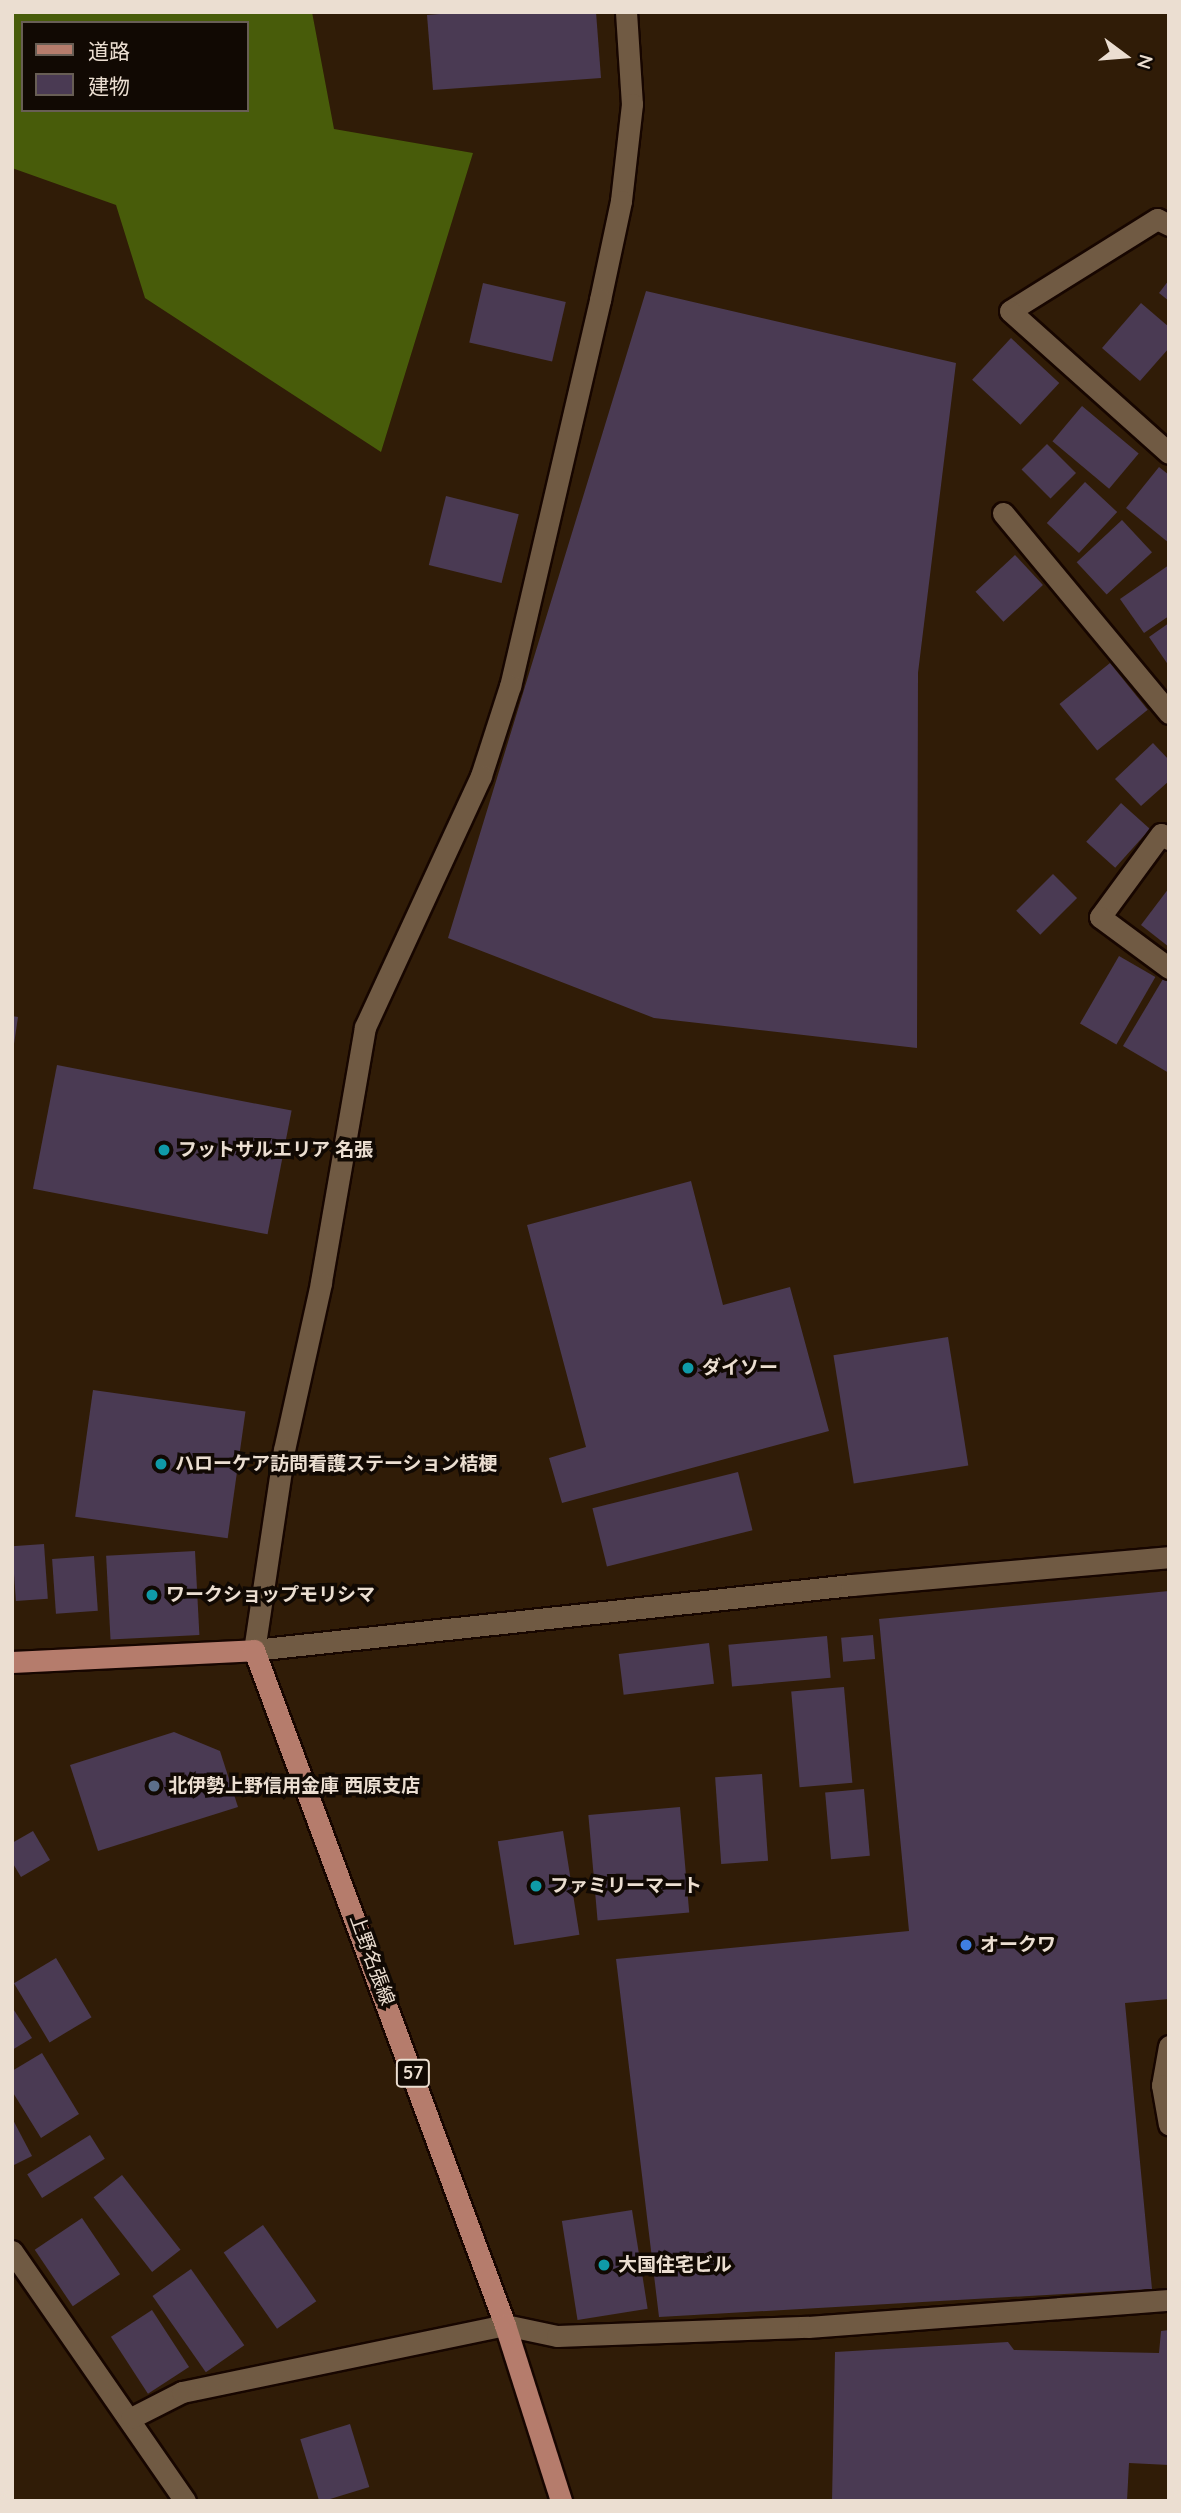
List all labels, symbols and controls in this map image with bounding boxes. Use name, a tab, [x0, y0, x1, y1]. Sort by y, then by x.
legend	[21, 21, 248, 112]
north arrow	[1090, 21, 1160, 91]
text: 道路	[88, 38, 130, 64]
text: N	[1132, 52, 1159, 72]
text: 建物	[88, 73, 130, 99]
place label: フットサルエリア 名張	[178, 1139, 373, 1161]
marker: フットサルエリア 名張	[156, 1142, 172, 1158]
place label: ダイソー	[702, 1357, 778, 1379]
marker: ダイソー	[680, 1360, 696, 1376]
place label: ハローケア訪問看護ステーション桔梗	[175, 1453, 498, 1475]
marker: ハローケア訪問看護ステーション桔梗	[153, 1456, 169, 1472]
place label: ワークショップモリシマ	[166, 1584, 375, 1606]
marker: ワークショップモリシマ	[144, 1587, 160, 1603]
place label: 北伊勢上野信用金庫 西原支店	[168, 1775, 420, 1797]
marker: 北伊勢上野信用金庫 西原支店	[146, 1778, 162, 1794]
place label: ファミリーマート	[550, 1875, 702, 1897]
marker: ファミリーマート	[528, 1878, 544, 1894]
street label: 上野名張線	[345, 1911, 399, 2009]
place label: オークワ	[980, 1934, 1056, 1956]
marker: オークワ	[958, 1937, 974, 1953]
road number: 57	[396, 2059, 430, 2088]
place label: 大国住宅ビル	[618, 2254, 732, 2276]
marker: 大国住宅ビル	[596, 2257, 612, 2273]

